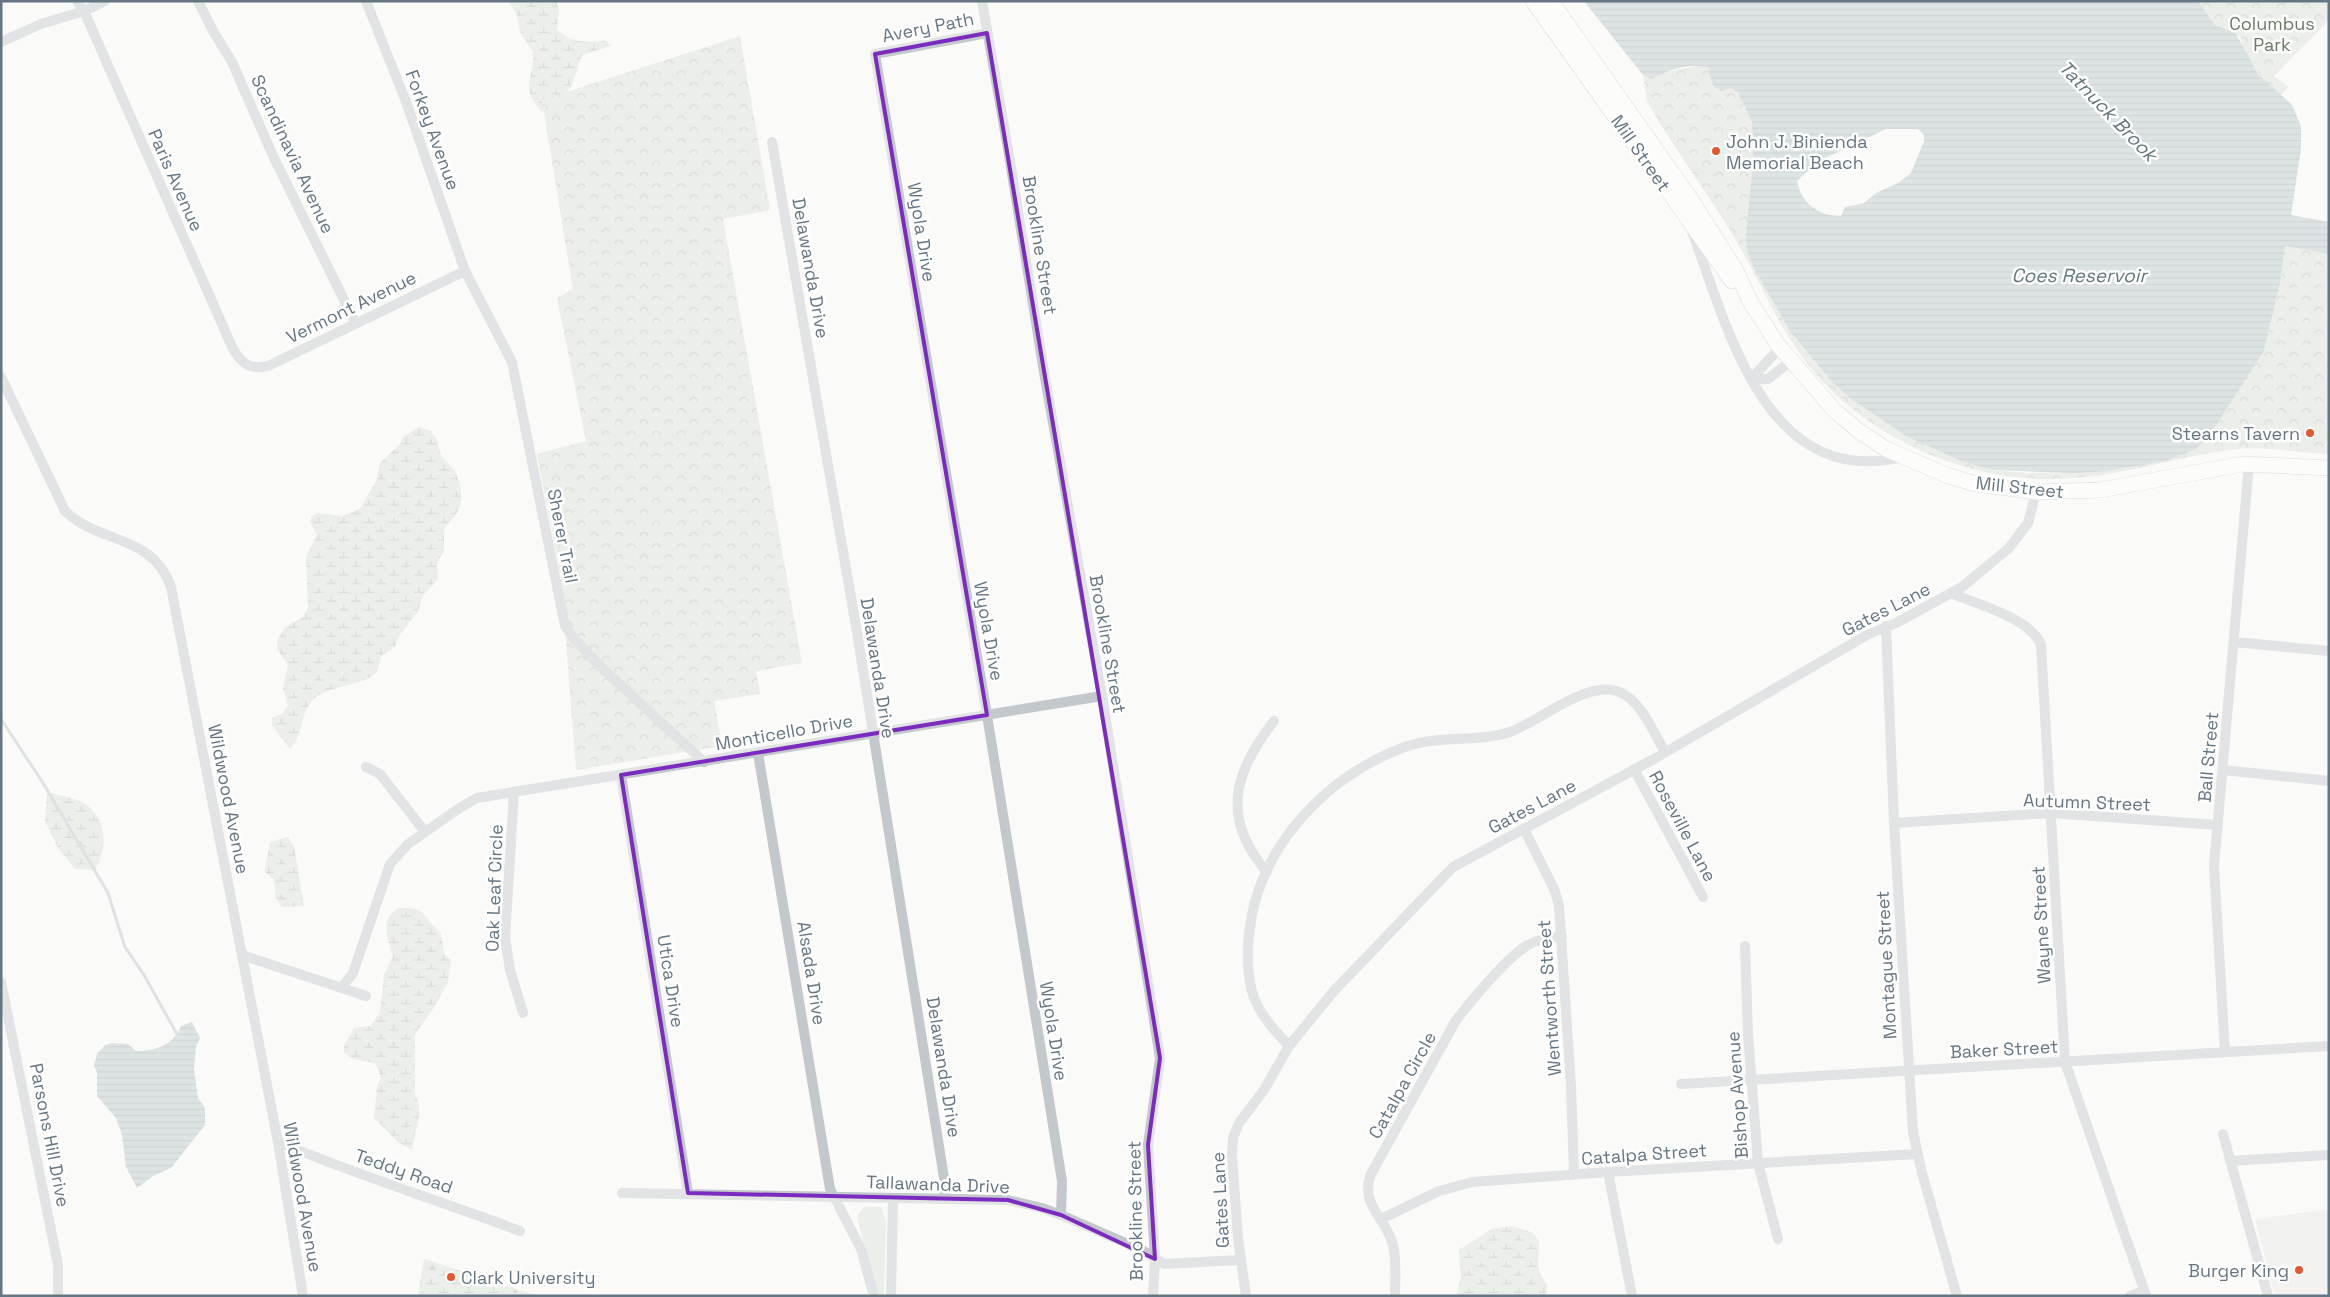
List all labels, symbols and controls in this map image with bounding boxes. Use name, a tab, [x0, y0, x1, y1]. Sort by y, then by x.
street label: Avery Path	[880, 7, 976, 47]
park label: Columbus Park	[2229, 12, 2315, 56]
water label: Tatnuck Brook	[2053, 55, 2165, 169]
street label: Forkey Avenue	[401, 67, 465, 193]
street label: Scandinavia Avenue	[246, 71, 340, 237]
street label: Mill Street	[1606, 110, 1676, 196]
street label: Paris Avenue	[143, 125, 209, 235]
place label: John J. Binienda Memorial Beach	[1726, 130, 1868, 174]
marker: John J. Binienda Memorial Beach	[1710, 145, 1722, 157]
street label: Brookline Street	[1018, 174, 1062, 316]
street label: Wyola Drive	[903, 181, 941, 283]
street label: Delawanda Drive	[787, 196, 835, 340]
water label: Coes Reservoir	[2011, 263, 2148, 288]
street label: Vermont Avenue	[282, 266, 420, 348]
place label: Stearns Tavern	[2172, 422, 2300, 445]
marker: Stearns Tavern	[2304, 427, 2316, 439]
street label: Mill Street	[1975, 471, 2065, 503]
street label: Sherer Trail	[543, 487, 583, 585]
street label: Brookline Street	[1084, 573, 1132, 715]
street label: Gates Lane	[1838, 577, 1934, 641]
street label: Wyola Drive	[969, 580, 1009, 682]
street label: Delawanda Drive	[855, 596, 901, 740]
street label: Monticello Drive	[713, 709, 855, 755]
street label: Ball Street	[2193, 711, 2223, 803]
street label: Wildwood Avenue	[203, 722, 255, 876]
street label: Roseville Lane	[1644, 767, 1722, 885]
street label: Gates Lane	[1484, 773, 1580, 839]
street label: Autumn Street	[2023, 788, 2151, 816]
street label: Oak Leaf Circle	[480, 824, 508, 952]
street label: Wayne Street	[2026, 865, 2056, 985]
street label: Montague Street	[1871, 890, 1901, 1040]
street label: Alsada Drive	[792, 919, 832, 1027]
street label: Wentworth Street	[1532, 919, 1566, 1077]
street label: Utica Drive	[652, 933, 690, 1029]
street label: Wyola Drive	[1035, 980, 1073, 1082]
street label: Delawanda Drive	[921, 995, 967, 1139]
street label: Catalpa Circle	[1363, 1027, 1441, 1143]
street label: Bishop Avenue	[1721, 1031, 1753, 1159]
street label: Baker Street	[1949, 1035, 2059, 1063]
street label: Parsons Hill Drive	[25, 1061, 75, 1209]
street label: Wildwood Avenue	[278, 1120, 328, 1274]
street label: Catalpa Street	[1580, 1138, 1708, 1170]
street label: Brookline Street	[1122, 1141, 1148, 1281]
street label: Teddy Road	[352, 1143, 456, 1199]
street label: Gates Lane	[1206, 1151, 1234, 1249]
street label: Tallawanda Drive	[866, 1170, 1010, 1198]
place label: Burger King	[2188, 1259, 2289, 1282]
marker: Burger King	[2293, 1264, 2305, 1276]
place label: Clark University	[461, 1266, 596, 1289]
marker: Clark University	[445, 1271, 457, 1283]

